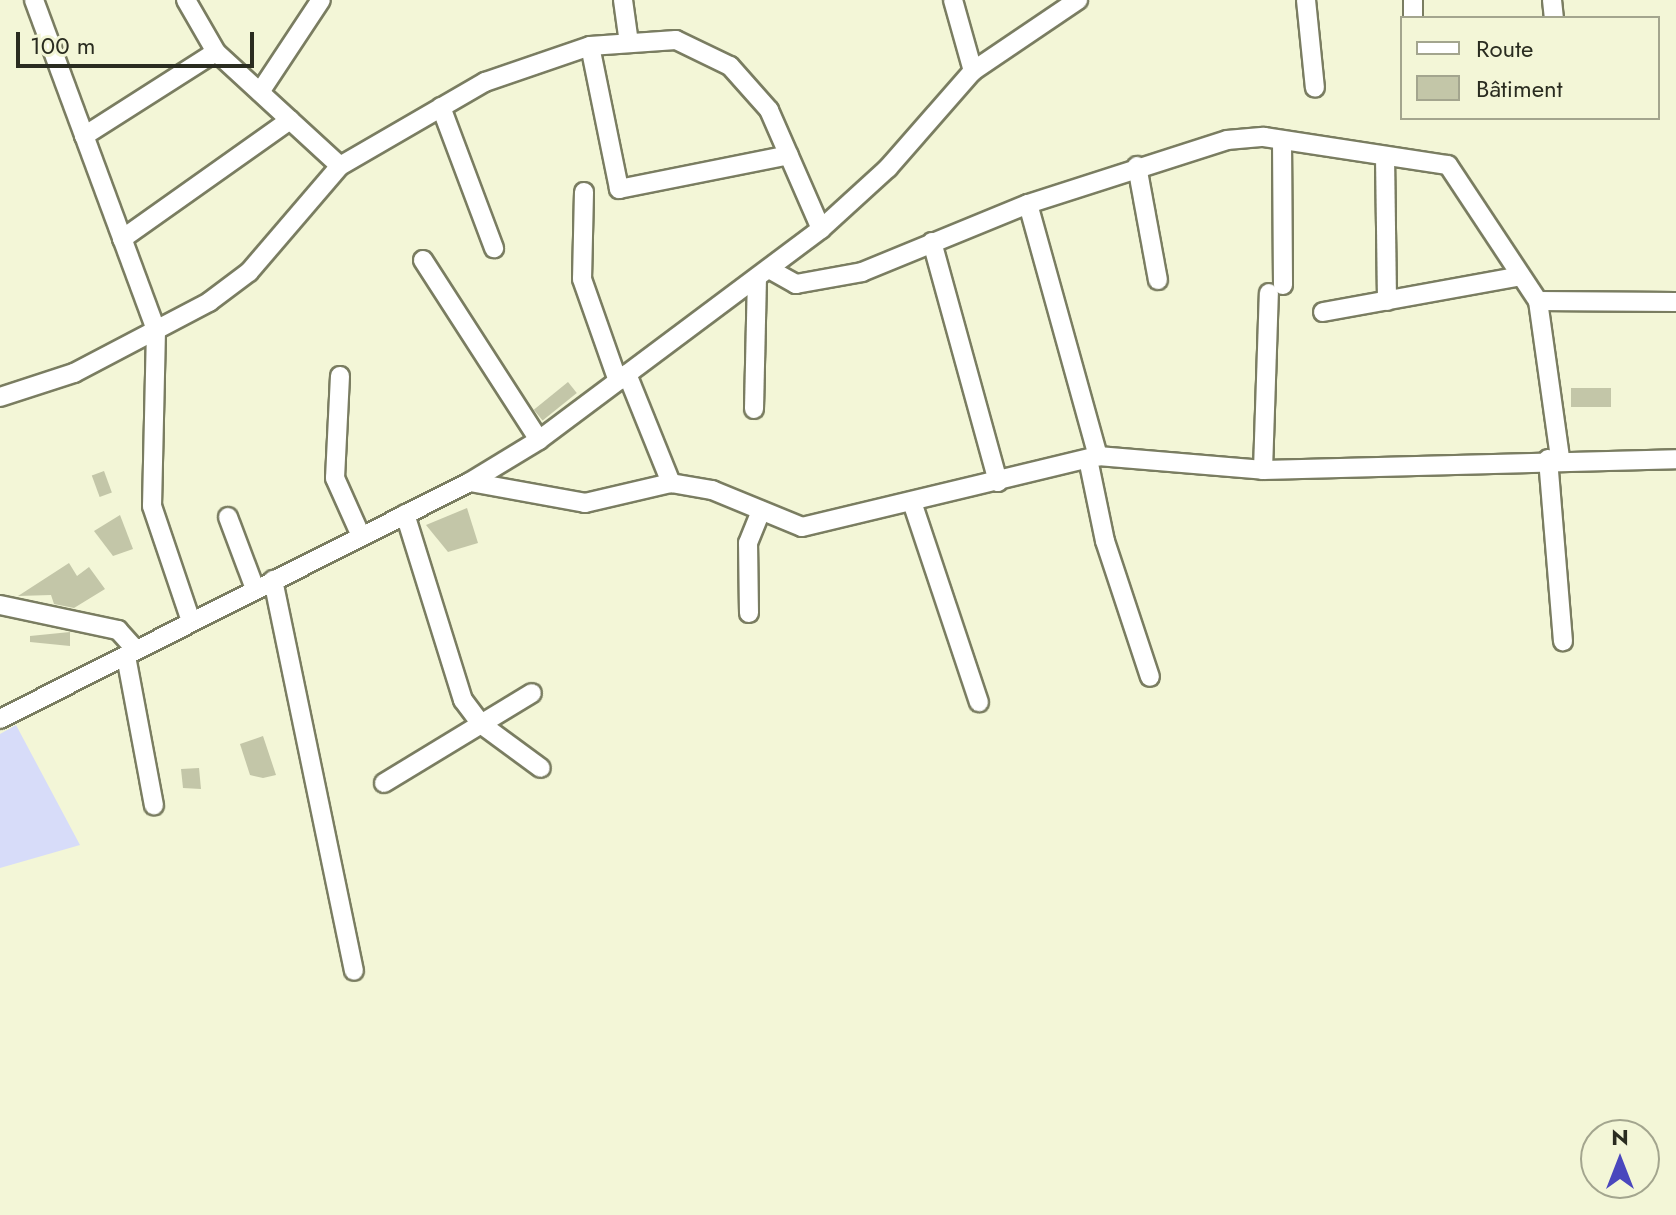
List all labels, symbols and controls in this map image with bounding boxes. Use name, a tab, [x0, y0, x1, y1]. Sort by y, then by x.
scale bar	[20, 16, 258, 66]
legend	[1400, 16, 1660, 120]
text: 100 m	[30, 28, 96, 63]
text: Route	[1476, 31, 1533, 66]
text: Bâtiment	[1476, 71, 1562, 106]
north arrow	[1580, 1119, 1660, 1199]
text: N	[1611, 1121, 1629, 1153]

